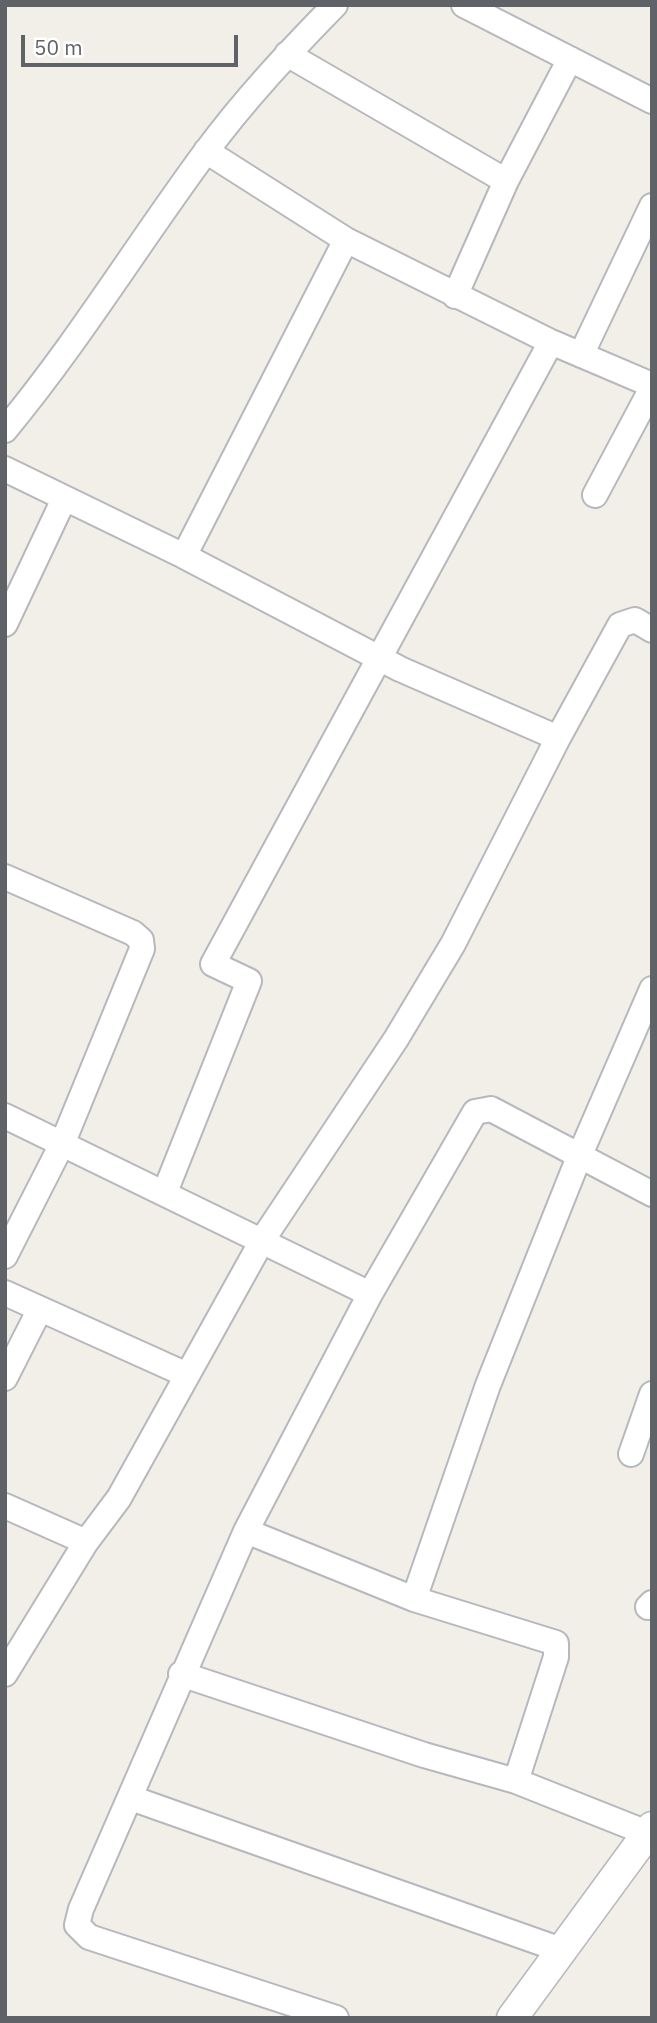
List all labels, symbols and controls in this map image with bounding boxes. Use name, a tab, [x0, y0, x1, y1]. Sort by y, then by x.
scale bar	[24, 21, 242, 65]
text: 50 m	[34, 33, 83, 61]

